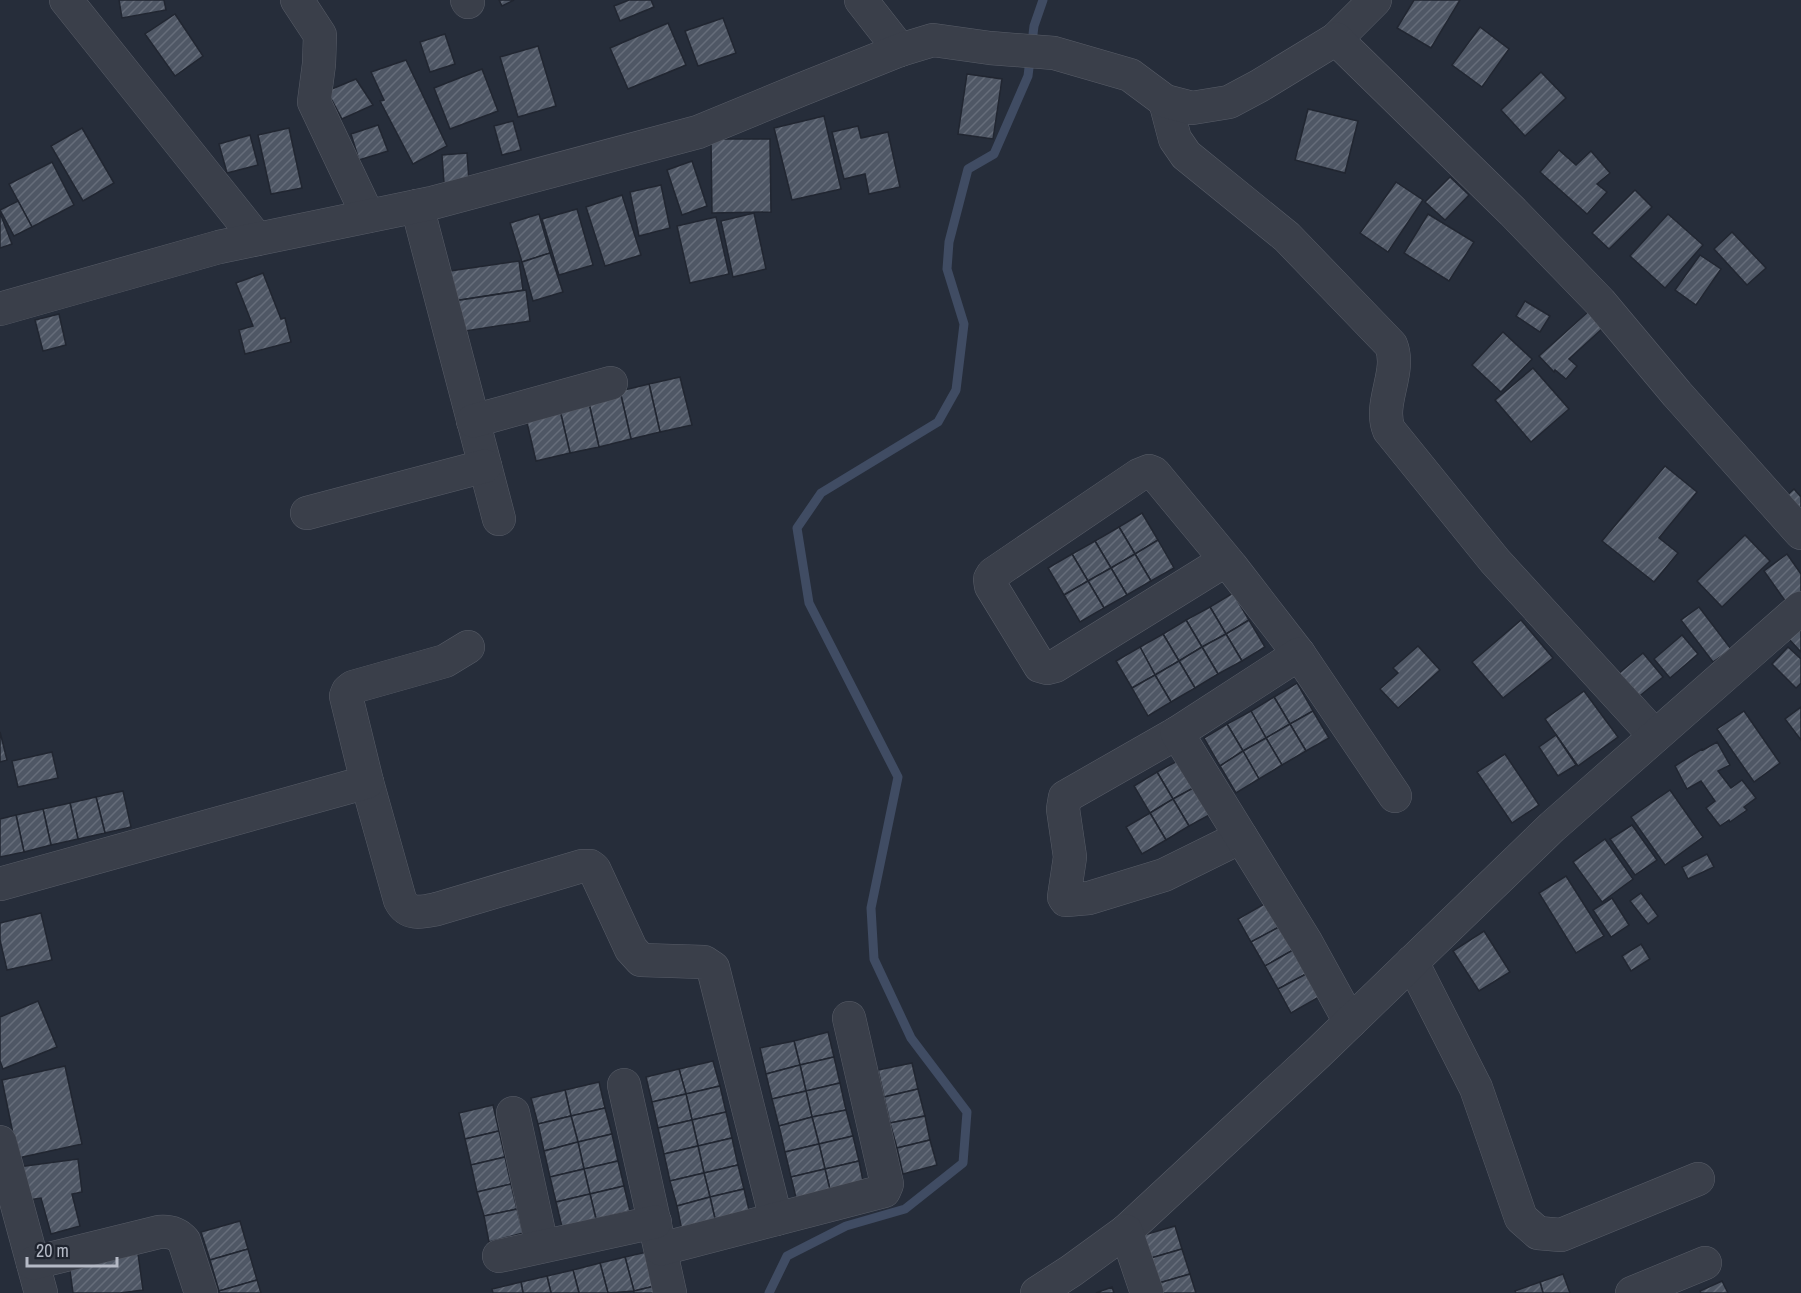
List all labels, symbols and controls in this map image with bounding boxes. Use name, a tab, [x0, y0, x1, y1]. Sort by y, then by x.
scale bar	[27, 1230, 117, 1268]
text: 20 m	[36, 1238, 69, 1263]

